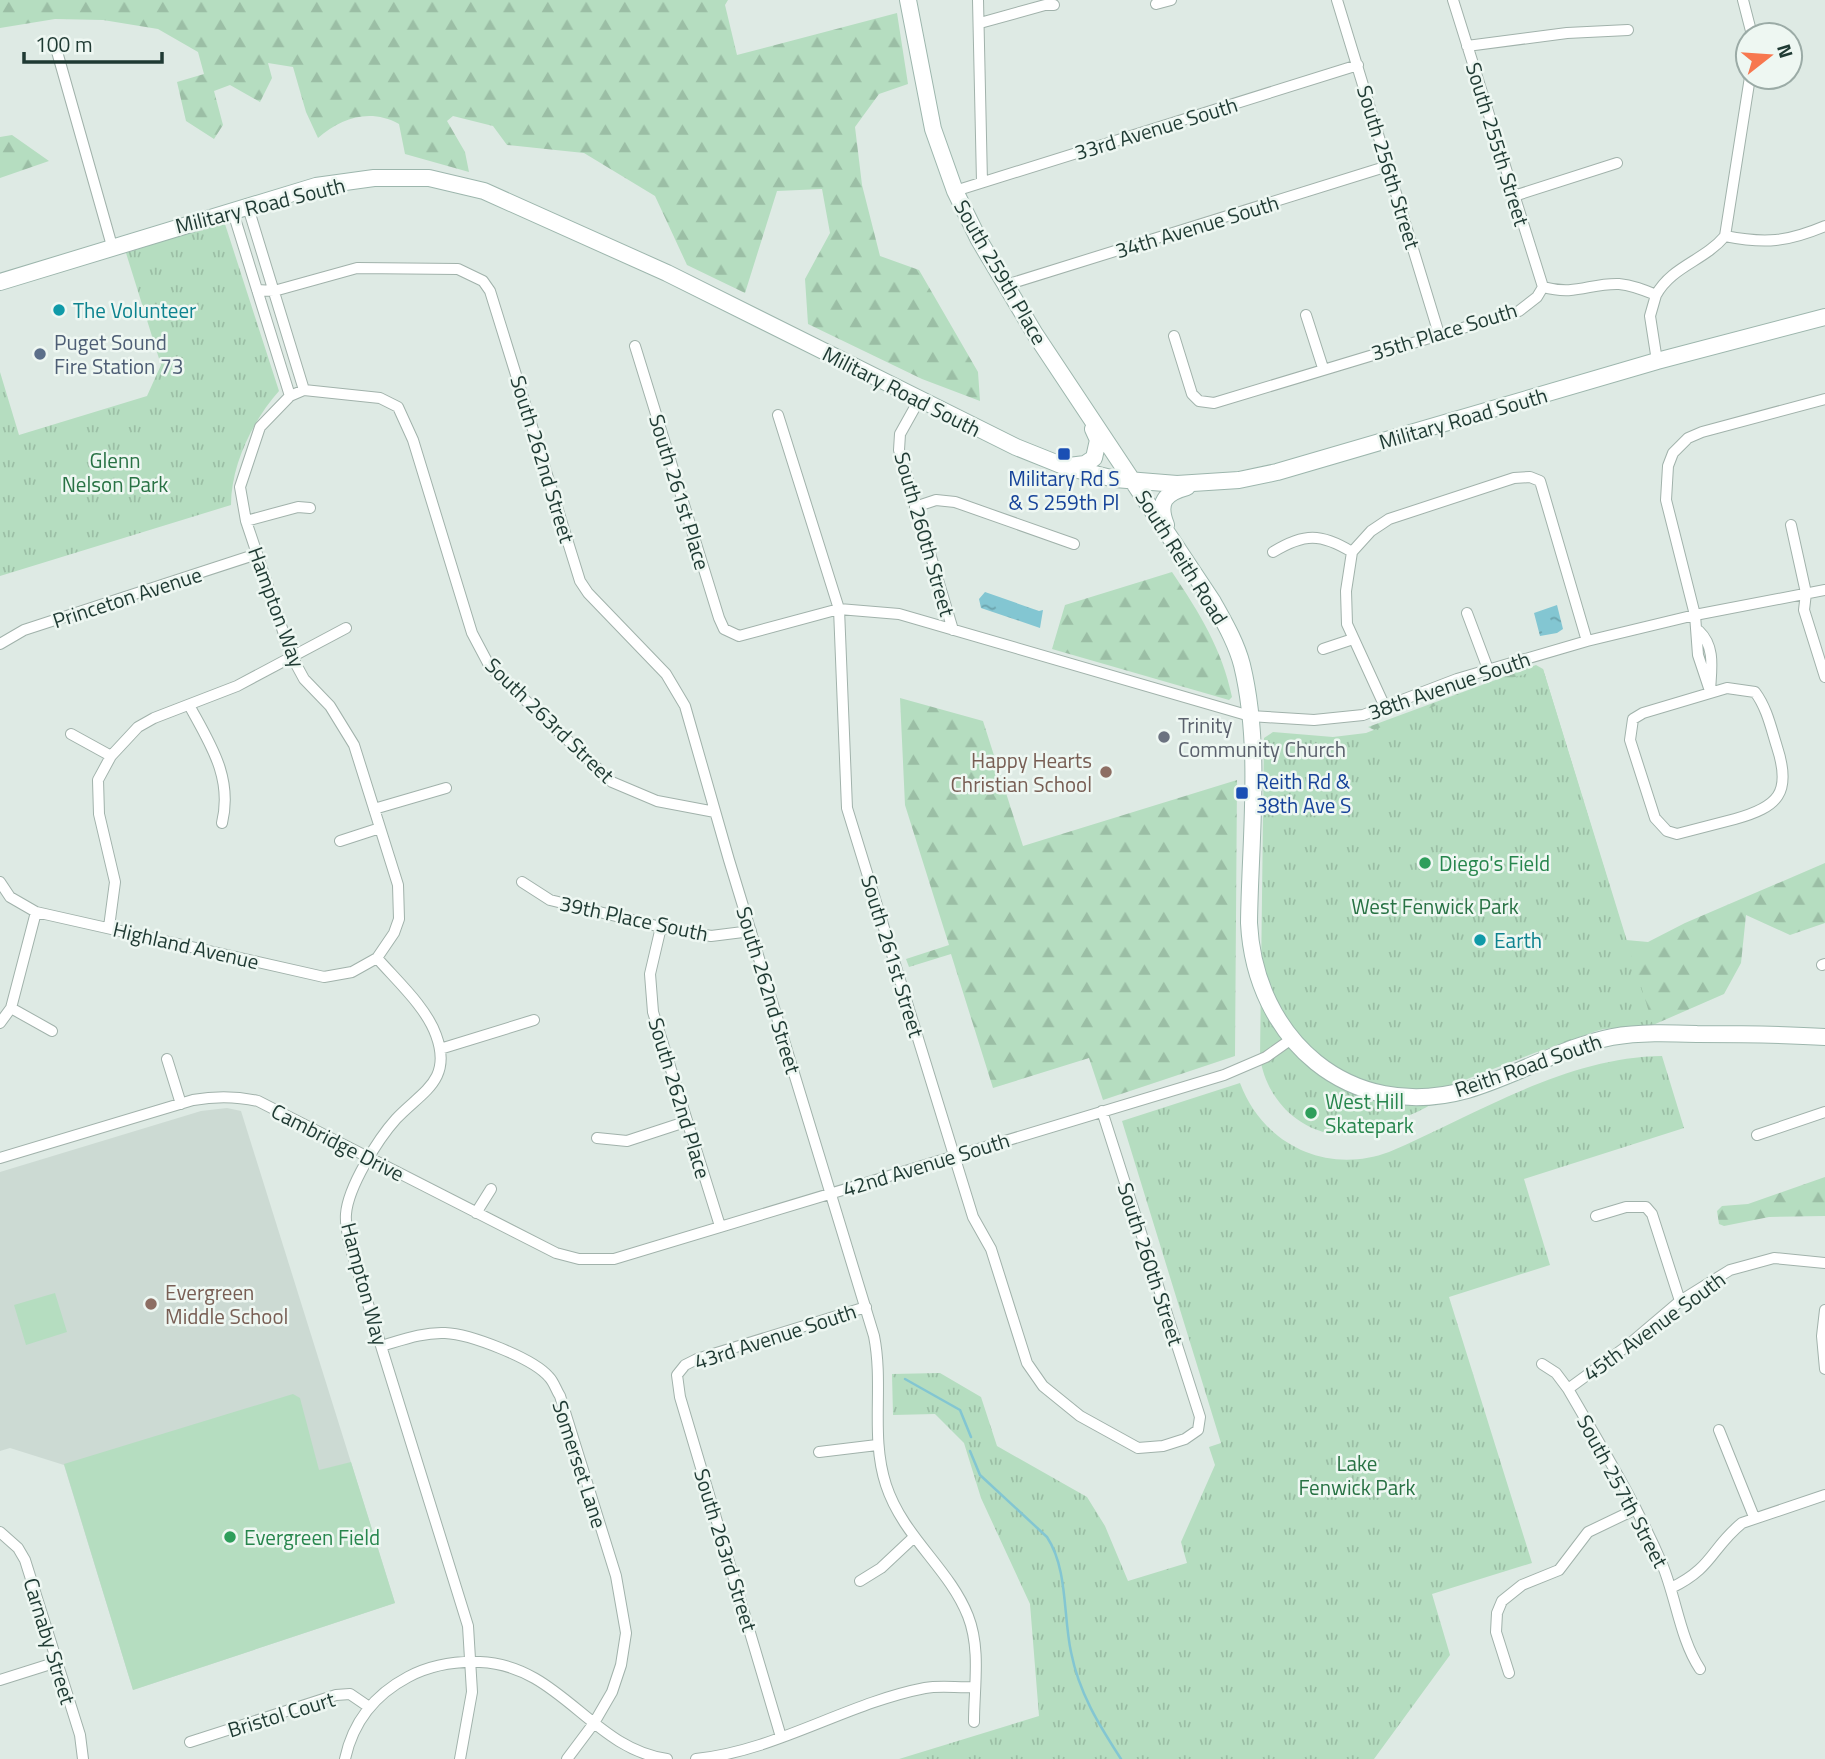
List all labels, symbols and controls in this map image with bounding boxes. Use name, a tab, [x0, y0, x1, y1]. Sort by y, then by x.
scale bar	[24, 21, 163, 65]
north arrow	[1734, 21, 1804, 91]
text: 100 m	[35, 28, 92, 60]
text: N	[1770, 40, 1802, 61]
street label: South 255th Street	[1458, 58, 1538, 230]
street label: South 256th Street	[1349, 81, 1429, 253]
street label: 33rd Avenue South	[1071, 88, 1241, 168]
street label: Military Road South	[172, 168, 348, 242]
street label: 34th Avenue South	[1111, 186, 1283, 266]
street label: South 259th Place	[946, 193, 1056, 351]
place label: The Volunteer	[73, 294, 196, 326]
street label: 35th Place South	[1367, 294, 1521, 368]
marker: The Volunteer	[51, 302, 67, 318]
place label: Puget Sound Fire Station 73	[54, 326, 184, 382]
street label: Military Road South	[817, 337, 987, 445]
marker: Puget Sound Fire Station 73	[32, 346, 48, 362]
street label: South 262nd Street	[502, 371, 584, 547]
street label: Military Road South	[1375, 379, 1551, 457]
street label: South 261st Place	[641, 410, 719, 574]
park label: Glenn Nelson Park	[62, 444, 168, 500]
marker: Military Rd S & S 259th Pl	[1056, 446, 1072, 462]
street label: South 260th Street	[886, 448, 964, 621]
place label: Military Rd S & S 259th Pl	[1008, 462, 1120, 518]
street label: South Reith Road	[1128, 483, 1236, 631]
street label: Hampton Way	[240, 542, 314, 672]
street label: Princeton Avenue	[48, 558, 206, 636]
street label: 38th Avenue South	[1364, 642, 1534, 728]
street label: South 263rd Street	[478, 650, 622, 791]
place label: Trinity Community Church	[1178, 709, 1346, 765]
marker: Trinity Community Church	[1156, 729, 1172, 745]
place label: Happy Hearts Christian School	[950, 744, 1092, 800]
marker: Happy Hearts Christian School	[1098, 764, 1114, 780]
place label: Reith Rd & 38th Ave S	[1256, 765, 1351, 821]
marker: Reith Rd & 38th Ave S	[1234, 785, 1250, 801]
place label: Diego's Field	[1439, 847, 1550, 879]
marker: Diego's Field	[1417, 855, 1433, 871]
street label: South 261st Street	[853, 871, 933, 1042]
street label: 39th Place South	[557, 887, 711, 949]
park label: West Fenwick Park	[1351, 890, 1519, 922]
street label: South 262nd Street	[728, 902, 810, 1078]
street label: Highland Avenue	[110, 913, 262, 977]
place label: Earth	[1494, 924, 1542, 956]
marker: Earth	[1472, 932, 1488, 948]
street label: South 262nd Place	[640, 1014, 720, 1182]
street label: Reith Road South	[1450, 1025, 1606, 1105]
place label: West Hill Skatepark	[1325, 1085, 1414, 1141]
street label: Cambridge Drive	[266, 1095, 410, 1189]
marker: West Hill Skatepark	[1303, 1105, 1319, 1121]
street label: 42nd Avenue South	[839, 1123, 1013, 1205]
street label: South 260th Street	[1110, 1178, 1193, 1350]
street label: Hampton Way	[333, 1219, 397, 1349]
street label: 45th Avenue South	[1576, 1263, 1732, 1389]
place label: Evergreen Middle School	[165, 1276, 288, 1332]
street label: 43rd Avenue South	[690, 1295, 860, 1377]
marker: Evergreen Middle School	[143, 1296, 159, 1312]
street label: Somerset Lane	[544, 1396, 616, 1532]
street label: South 257th Street	[1569, 1409, 1677, 1574]
park label: Lake Fenwick Park	[1298, 1447, 1416, 1503]
street label: South 263rd Street	[686, 1464, 766, 1636]
place label: Evergreen Field	[244, 1521, 380, 1553]
marker: Evergreen Field	[222, 1529, 238, 1545]
street label: Carnaby Street	[16, 1574, 85, 1709]
street label: Bristol Court	[223, 1682, 339, 1745]

